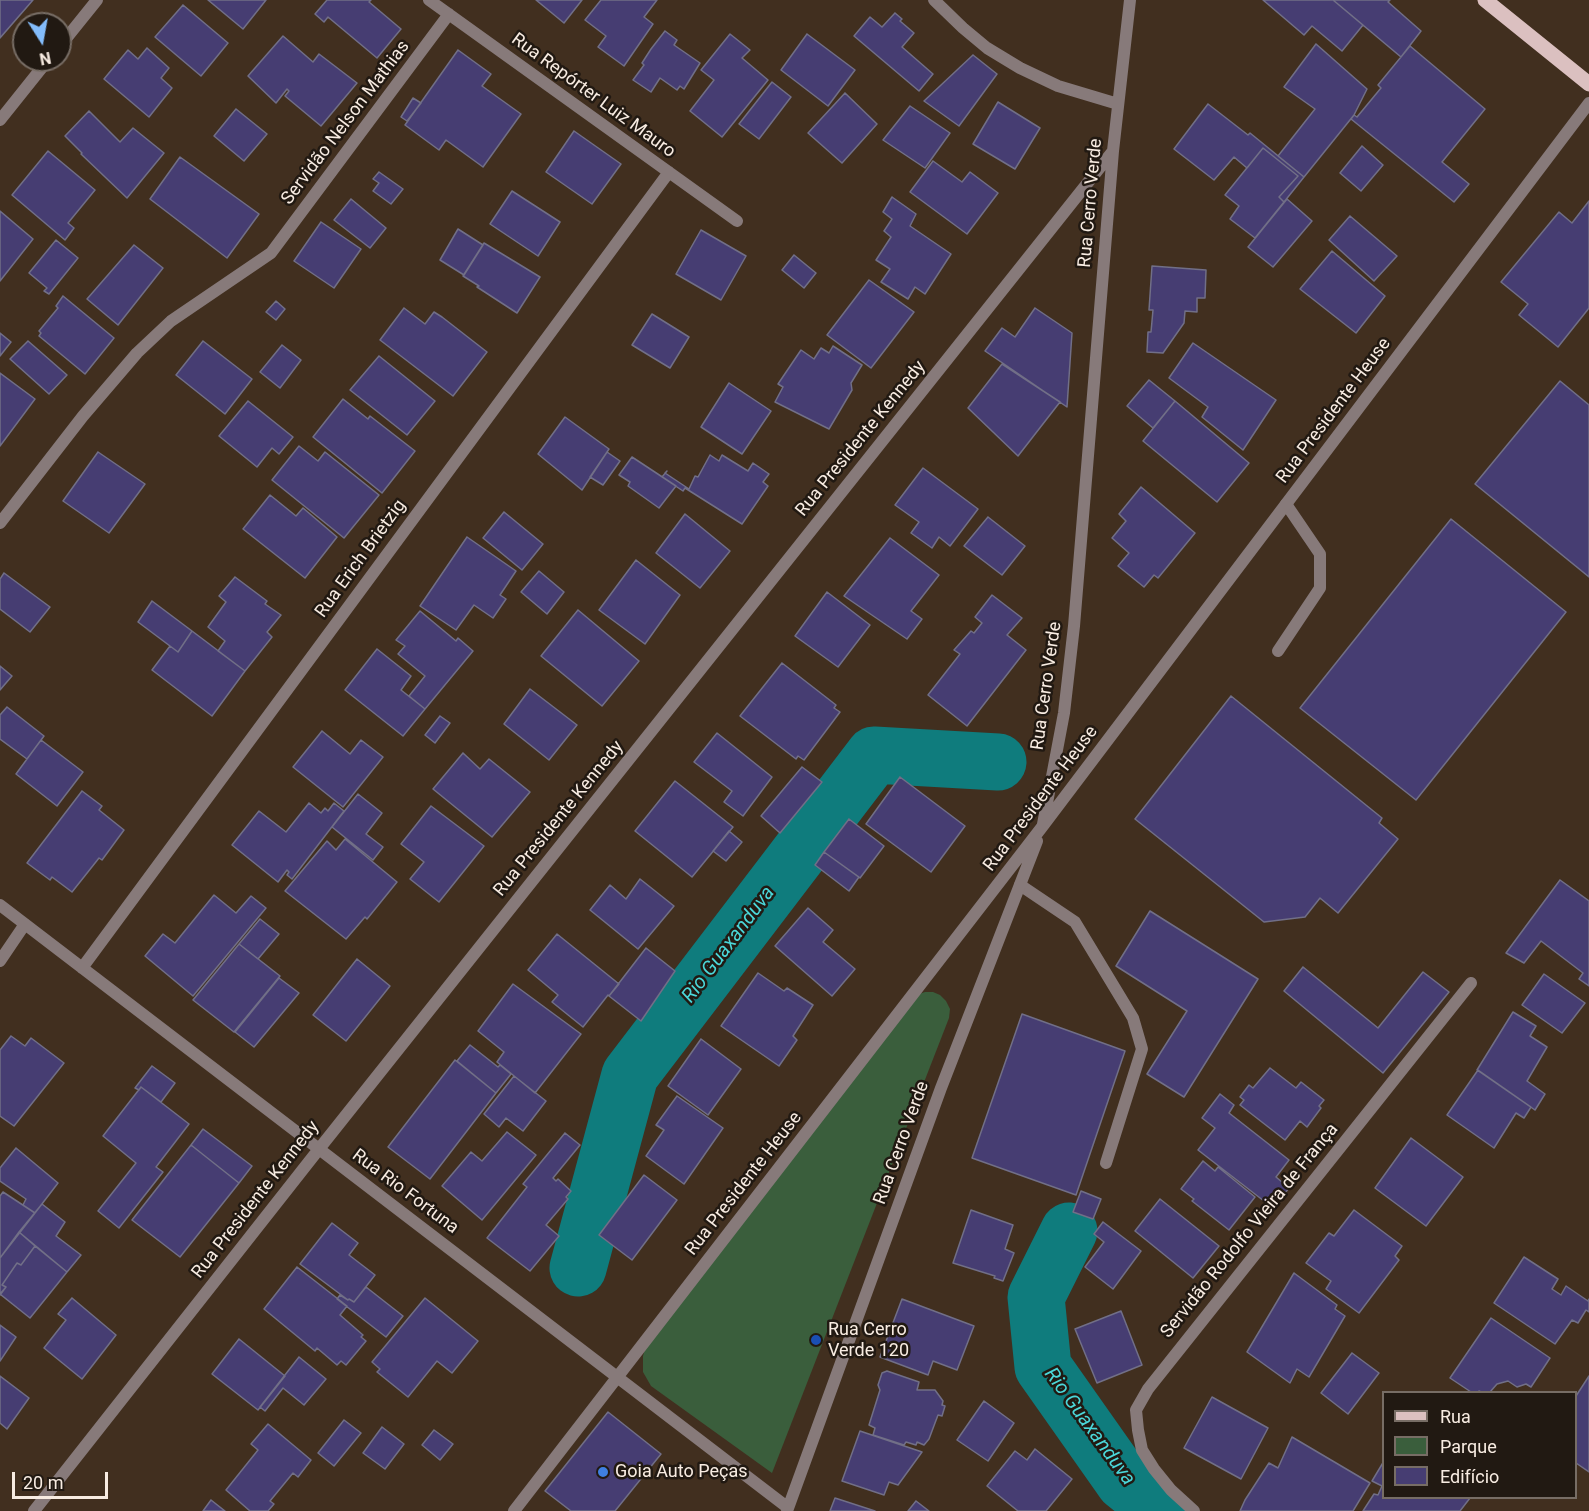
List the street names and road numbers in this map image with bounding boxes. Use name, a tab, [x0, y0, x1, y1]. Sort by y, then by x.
street label: Rua Repórter Luiz Mauro	[507, 29, 679, 163]
street label: Servidão Nelson Mathias	[277, 37, 415, 209]
street label: Rua Cerro Verde	[1075, 138, 1107, 268]
street label: Rua Presidente Heuse	[1272, 334, 1396, 488]
street label: Rua Presidente Kennedy	[792, 357, 930, 521]
street label: Rua Erich Brietzig	[311, 496, 411, 622]
street label: Rua Cerro Verde	[1027, 620, 1067, 752]
street label: Rua Presidente Heuse	[979, 722, 1103, 876]
street label: Rua Presidente Kennedy	[490, 737, 628, 901]
street label: Rua Cerro Verde	[870, 1078, 934, 1208]
street label: Rua Presidente Heuse	[681, 1108, 807, 1260]
street label: Rua Presidente Kennedy	[188, 1117, 324, 1283]
street label: Servidão Rodolfo Vieira de França	[1157, 1119, 1343, 1343]
street label: Rua Rio Fortuna	[348, 1145, 462, 1239]

